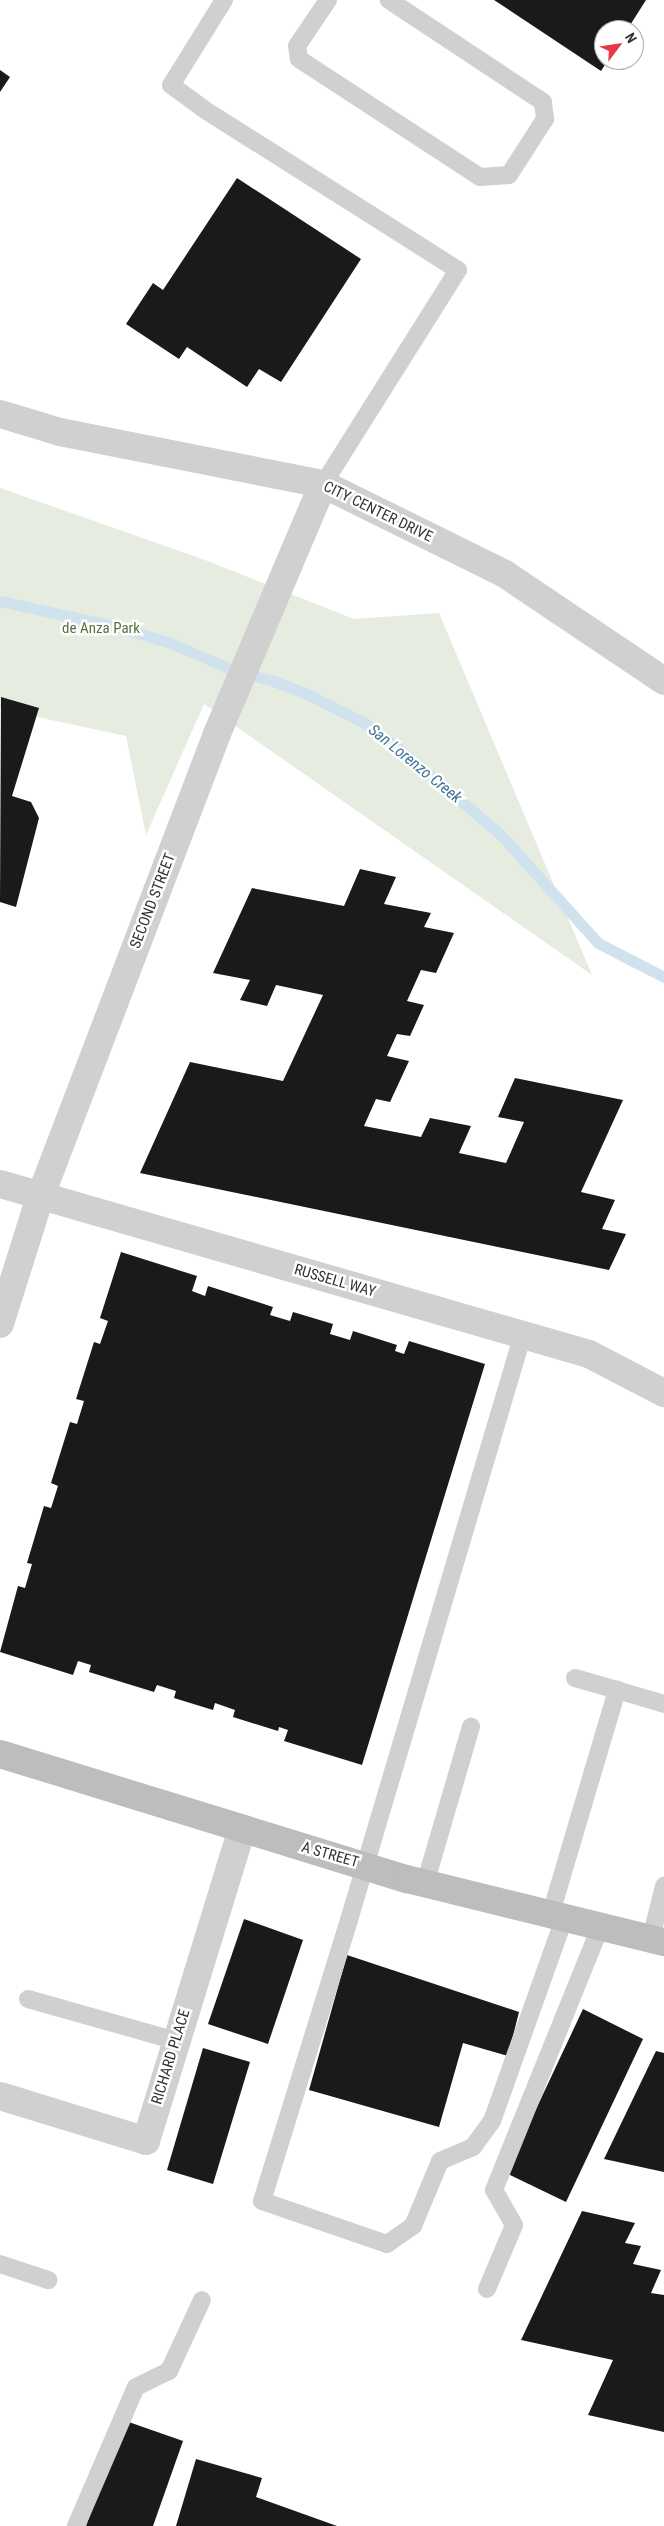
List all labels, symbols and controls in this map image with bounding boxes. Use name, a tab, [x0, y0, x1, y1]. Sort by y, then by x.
north arrow	[594, 20, 644, 70]
text: N	[622, 30, 640, 46]
street label: CITY CENTER DRIVE	[321, 478, 435, 546]
park label: de Anza Park	[62, 620, 140, 638]
water label: San Lorenzo Creek	[365, 721, 465, 807]
street label: SECOND STREET	[127, 851, 179, 951]
street label: RUSSELL WAY	[292, 1261, 378, 1301]
street label: A STREET	[299, 1838, 361, 1872]
street label: RICHARD PLACE	[148, 2007, 194, 2107]

